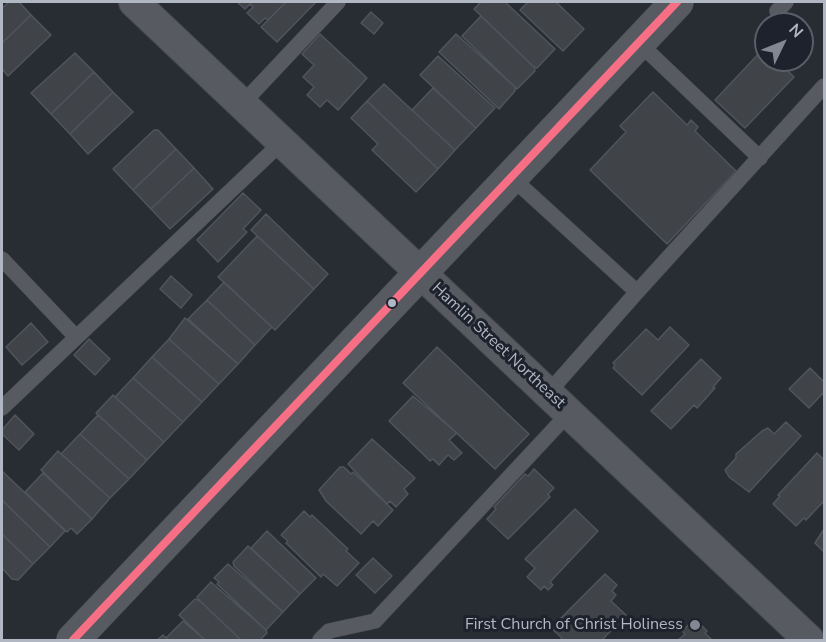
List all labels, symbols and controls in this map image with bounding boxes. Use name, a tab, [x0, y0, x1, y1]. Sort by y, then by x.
north arrow	[754, 12, 814, 72]
text: N	[784, 19, 808, 43]
street label: Hamlin Street Northeast	[427, 279, 569, 413]
unlabelled marker	[386, 297, 398, 309]
place label: First Church of Christ Holiness	[465, 615, 683, 635]
marker: First Church of Christ Holiness	[688, 618, 702, 632]

